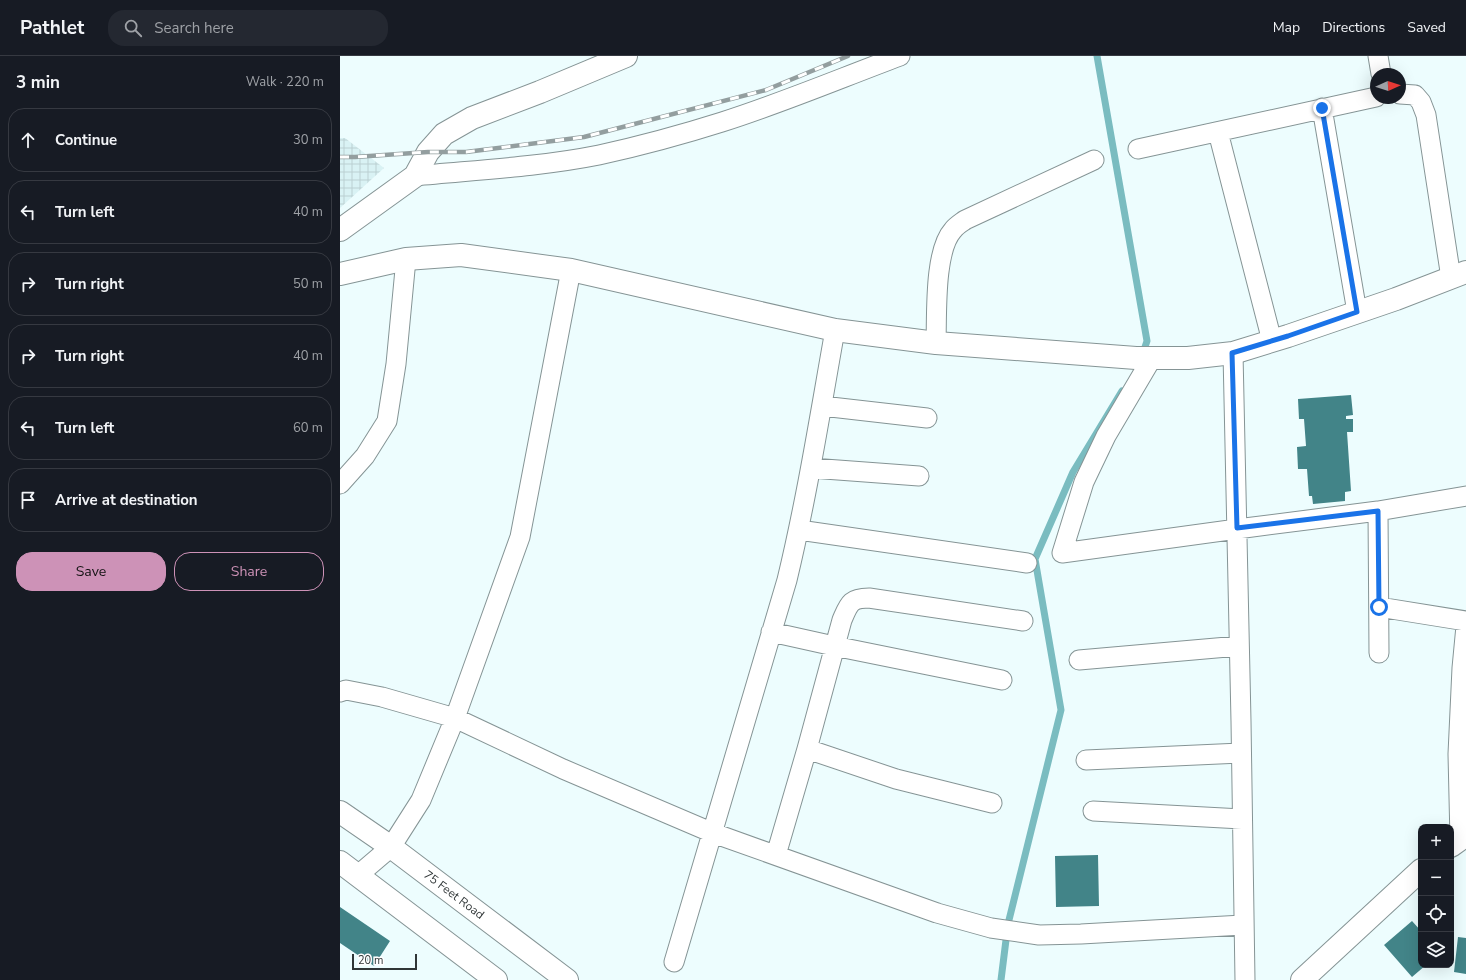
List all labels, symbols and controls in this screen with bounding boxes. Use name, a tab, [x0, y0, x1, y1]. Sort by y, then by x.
search box	[108, 10, 388, 46]
text: Pathlet	[20, 15, 84, 41]
icon: search	[122, 17, 144, 39]
text: Search here	[154, 18, 234, 38]
text: Map	[1273, 18, 1300, 37]
text: Directions	[1322, 18, 1385, 37]
text: Saved	[1407, 18, 1446, 37]
north arrow	[1370, 68, 1406, 104]
text: 3 min	[16, 71, 60, 94]
text: Walk · 220 m	[246, 73, 324, 91]
route end	[1313, 99, 1331, 117]
icon: ahead	[17, 129, 39, 151]
text: Continue	[55, 130, 117, 150]
text: 30 m	[293, 131, 323, 149]
icon: left	[17, 201, 39, 223]
text: Turn left	[55, 202, 114, 222]
text: 40 m	[293, 203, 323, 221]
icon: right	[17, 273, 39, 295]
text: Turn right	[55, 274, 124, 294]
text: 50 m	[293, 275, 323, 293]
icon: right	[17, 345, 39, 367]
text: Turn right	[55, 346, 124, 366]
text: 40 m	[293, 347, 323, 365]
icon: left	[17, 417, 39, 439]
text: Turn left	[55, 418, 114, 438]
text: 60 m	[293, 419, 323, 437]
icon: arrive	[17, 489, 39, 511]
text: Arrive at destination	[55, 490, 198, 510]
button: Save	[16, 552, 166, 591]
button: Share	[174, 552, 324, 591]
route start	[1370, 598, 1388, 616]
map controls	[1418, 824, 1454, 968]
button: +	[1418, 824, 1454, 860]
button: −	[1418, 860, 1454, 896]
street label: 75 Feet Road	[421, 867, 488, 923]
button: locate	[1418, 896, 1454, 932]
button: layers	[1418, 932, 1454, 968]
scale bar	[352, 952, 417, 971]
text: 20 m	[358, 953, 383, 968]

